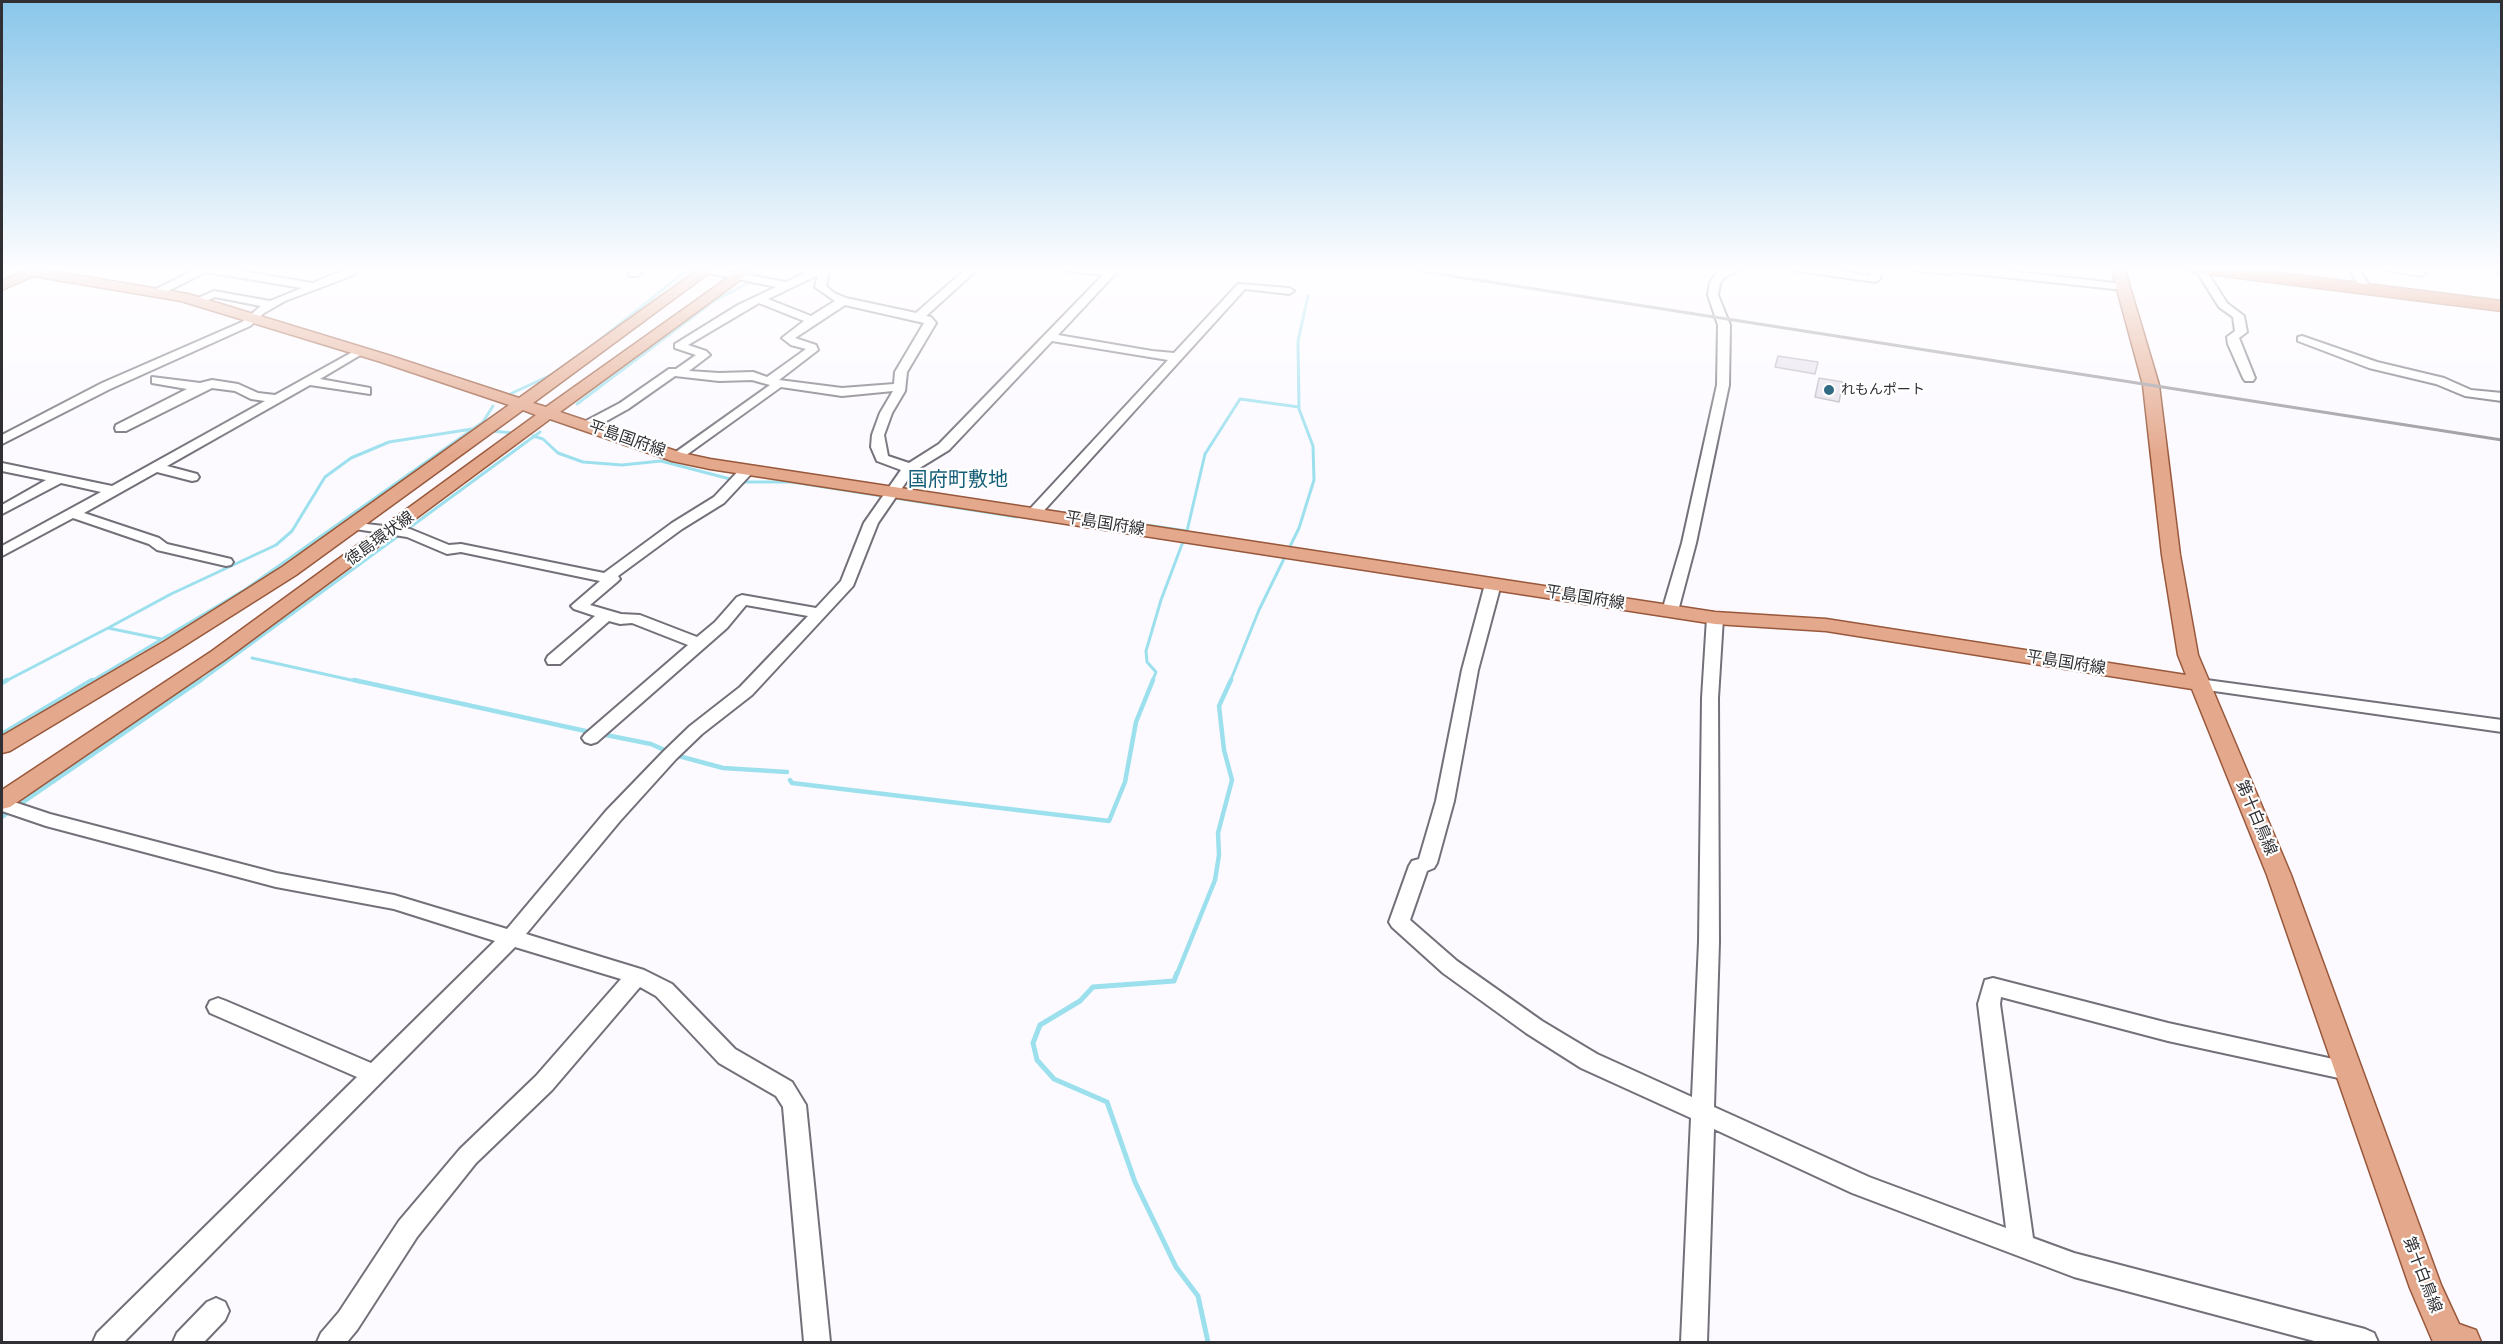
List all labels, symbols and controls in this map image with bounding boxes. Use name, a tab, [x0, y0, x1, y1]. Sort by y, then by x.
place label: れもんポート	[1841, 382, 1925, 398]
marker: れもんポート	[1822, 383, 1836, 397]
street label: 平島国府線	[586, 417, 668, 461]
district label: 国府町敷地	[908, 468, 1008, 492]
street label: 徳島環状線	[342, 508, 418, 570]
street label: 平島国府線	[1064, 508, 1146, 540]
street label: 平島国府線	[1544, 582, 1626, 614]
street label: 平島国府線	[2025, 647, 2107, 679]
street label: 第十白鳥線	[2232, 777, 2280, 859]
street label: 第十白鳥線	[2399, 1234, 2445, 1316]

